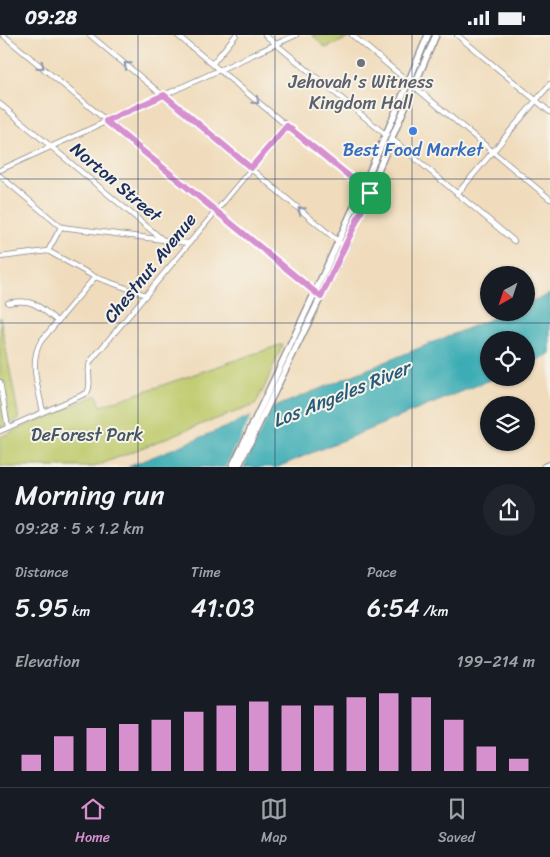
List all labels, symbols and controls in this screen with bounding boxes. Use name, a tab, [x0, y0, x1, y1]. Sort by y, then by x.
text: 09:28	[25, 1, 77, 34]
marker: Jehovah's Witness Kingdom Hall	[355, 57, 367, 69]
one-way arrow	[35, 61, 44, 70]
one-way arrow	[124, 63, 133, 71]
place label: Jehovah's Witness Kingdom Hall	[287, 66, 434, 119]
one-way arrow	[251, 95, 260, 104]
marker: Best Food Market	[407, 125, 419, 137]
street label: Norton Street	[63, 134, 170, 231]
place label: Best Food Market	[343, 134, 484, 166]
pin	[349, 172, 391, 214]
icon: arrive	[356, 179, 384, 207]
street label: Chestnut Avenue	[95, 206, 205, 330]
one-way arrow	[298, 207, 307, 216]
north arrow	[480, 266, 535, 321]
map controls	[480, 266, 535, 451]
button: locate	[480, 331, 535, 386]
water label: Los Angeles River	[267, 350, 418, 437]
button: layers	[480, 396, 535, 451]
park label: DeForest Park	[31, 419, 144, 451]
text: Morning run	[15, 470, 165, 519]
button: share	[483, 484, 535, 536]
text: 09:28 · 5 × 1.2 km	[15, 514, 144, 543]
text: Distance	[15, 560, 68, 585]
text: Time	[191, 560, 221, 585]
text: Pace	[367, 560, 397, 585]
text: 5.95	[15, 585, 68, 630]
text: 41:03	[191, 585, 254, 630]
text: 6:54	[367, 585, 420, 630]
text: km	[68, 599, 90, 624]
text: /km	[420, 599, 448, 624]
text: Elevation	[15, 647, 80, 676]
text: 199–214 m	[457, 647, 535, 676]
tab: Home	[75, 795, 110, 850]
tab: Map	[260, 795, 288, 850]
tab: Saved	[438, 795, 475, 850]

